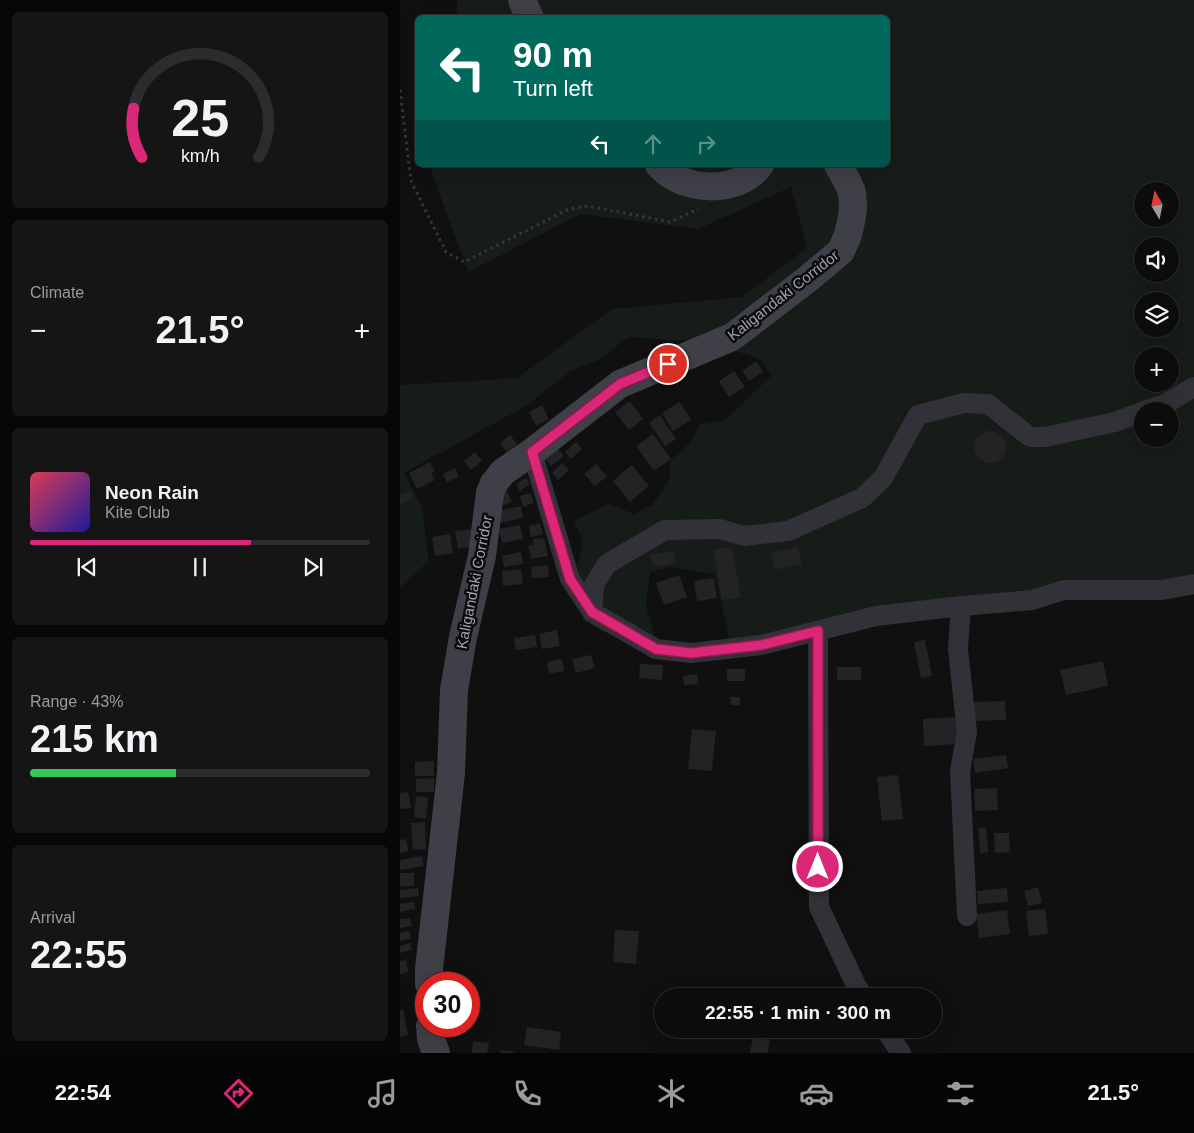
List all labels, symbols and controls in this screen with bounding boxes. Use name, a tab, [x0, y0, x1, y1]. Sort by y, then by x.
icon: left	[430, 35, 495, 100]
text: 90 m	[513, 35, 593, 74]
text: Turn left	[513, 76, 593, 101]
text: 25	[171, 89, 229, 147]
icon: left	[586, 130, 614, 158]
icon: ahead	[639, 130, 667, 158]
icon: right	[692, 130, 720, 158]
text: km/h	[181, 146, 219, 166]
north arrow	[1134, 182, 1179, 228]
map controls	[1134, 182, 1179, 447]
button: sound	[1134, 237, 1179, 282]
street label: Kaligandaki Corridor	[724, 246, 842, 344]
text: Climate	[30, 284, 84, 301]
button: layers	[1134, 292, 1179, 337]
text: 21.5°	[155, 309, 245, 351]
text: −	[30, 315, 46, 346]
text: +	[354, 315, 370, 346]
pin	[647, 343, 689, 385]
button: +	[1134, 347, 1179, 392]
icon: arrive	[654, 350, 682, 378]
button: −	[1134, 402, 1179, 447]
text: Neon Rain	[105, 482, 199, 503]
text: Kite Club	[105, 504, 170, 521]
street label: Kaligandaki Corridor	[453, 514, 495, 650]
icon: previous	[73, 553, 101, 581]
icon: pause	[186, 553, 214, 581]
icon: next	[299, 553, 327, 581]
text: Range · 43%	[30, 693, 123, 710]
text: 215 km	[30, 718, 159, 760]
position arrow	[791, 840, 843, 892]
text: Arrival	[30, 909, 75, 926]
text: 22:55	[30, 934, 127, 976]
speed limit sign: 30	[415, 972, 480, 1037]
text: 22:55 · 1 min · 300 m	[705, 1002, 891, 1023]
icon: directions	[221, 1076, 256, 1111]
icon: music	[365, 1076, 400, 1111]
icon: phone	[510, 1076, 545, 1111]
icon: climate	[654, 1076, 689, 1111]
icon: car	[799, 1076, 834, 1111]
icon: filters	[943, 1076, 978, 1111]
text: 22:54	[55, 1080, 111, 1105]
text: 21.5°	[1088, 1080, 1139, 1105]

